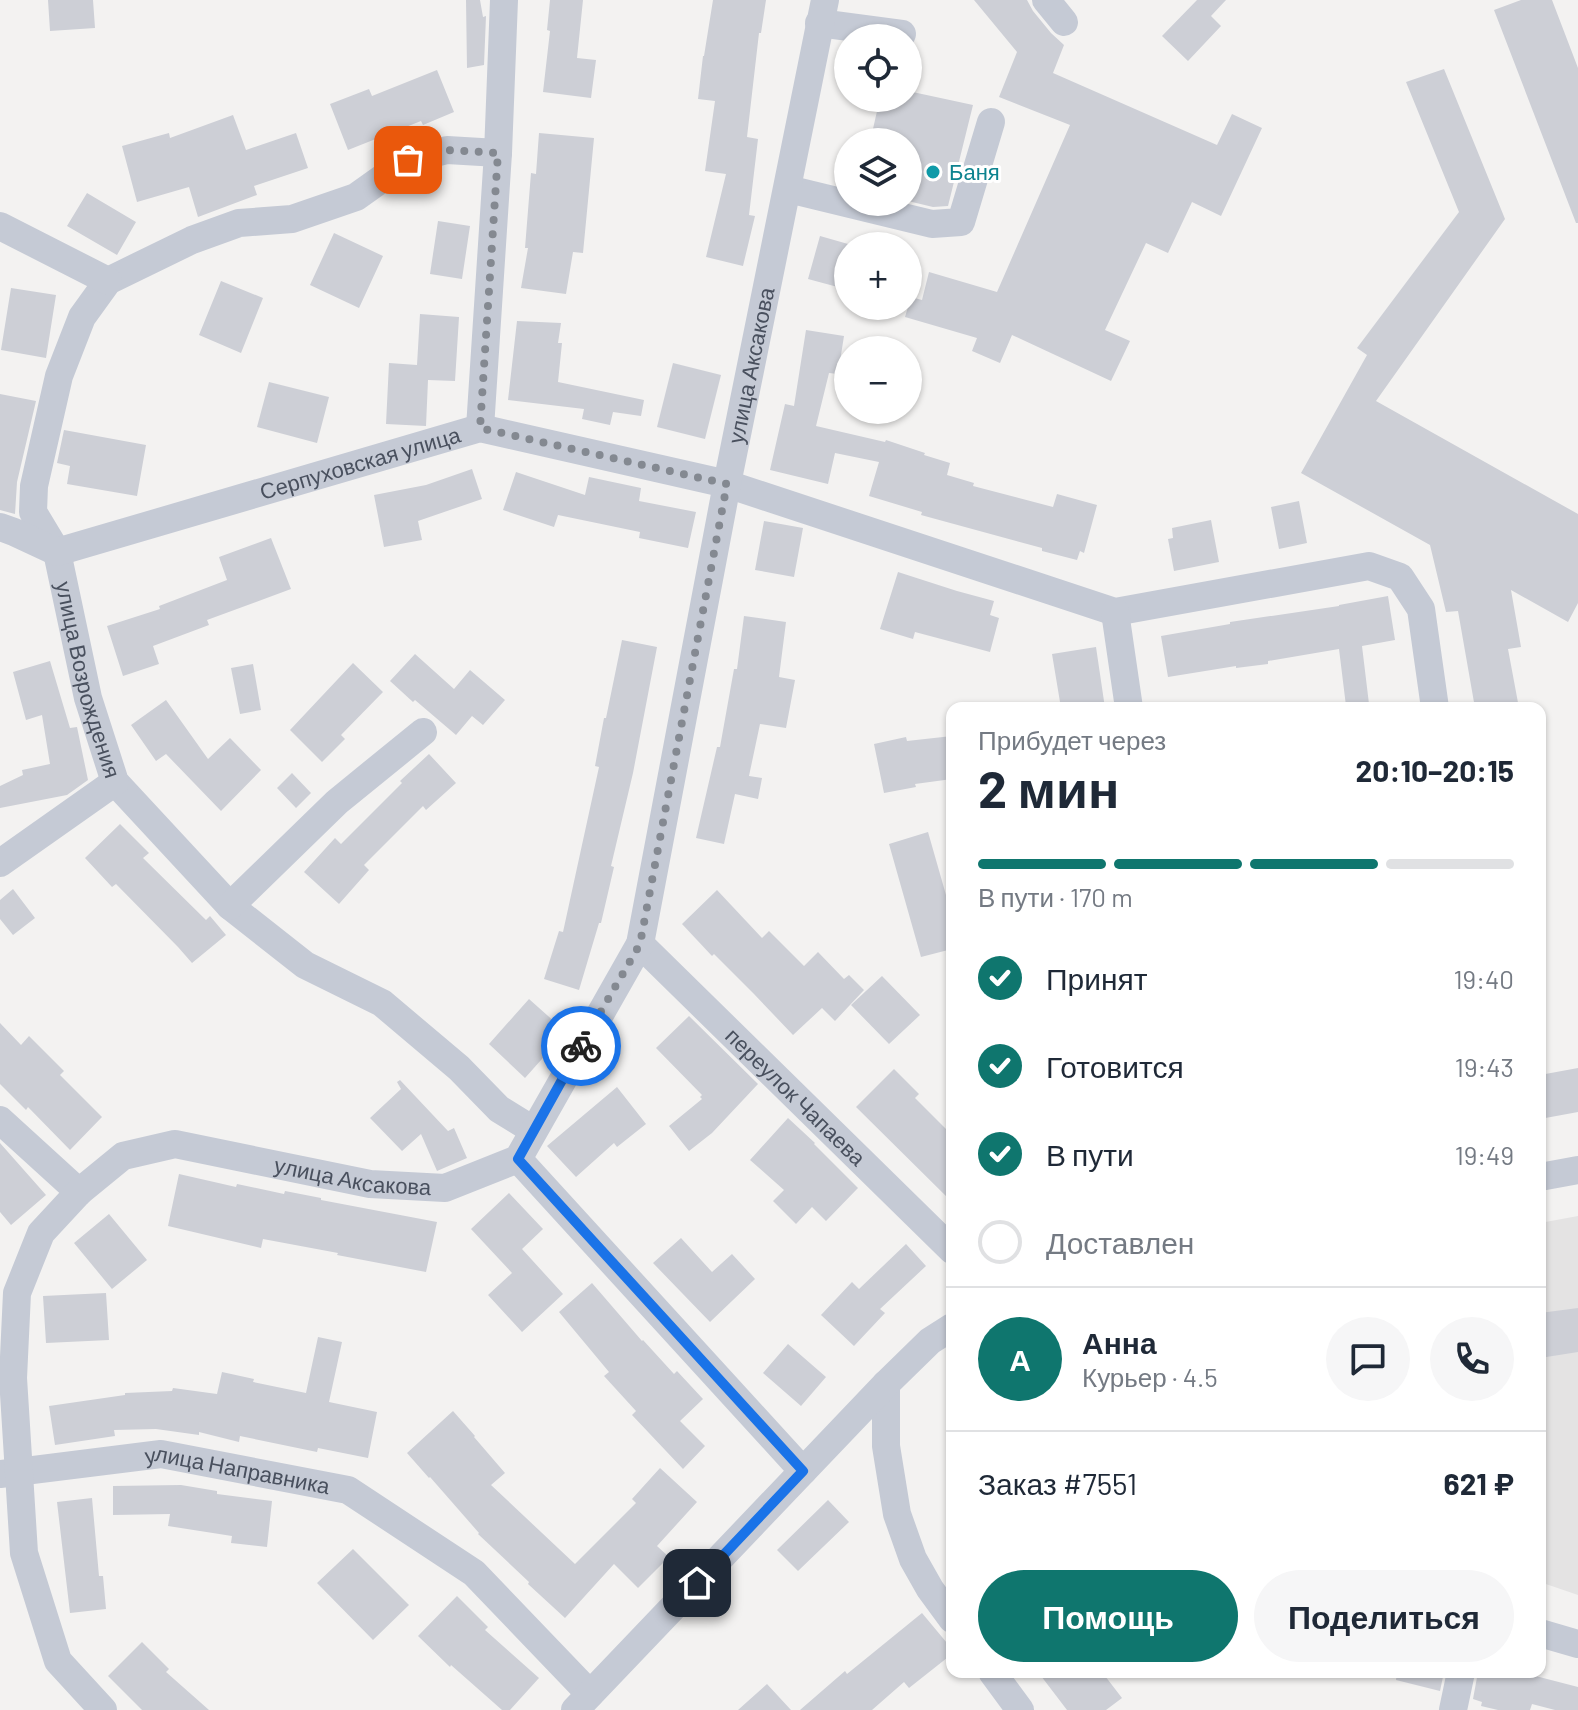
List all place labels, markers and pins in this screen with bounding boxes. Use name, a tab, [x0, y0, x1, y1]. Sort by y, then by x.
pin	[374, 126, 442, 194]
place label: Баня	[949, 158, 1000, 184]
marker: Баня	[924, 163, 942, 181]
pin	[663, 1549, 731, 1617]

